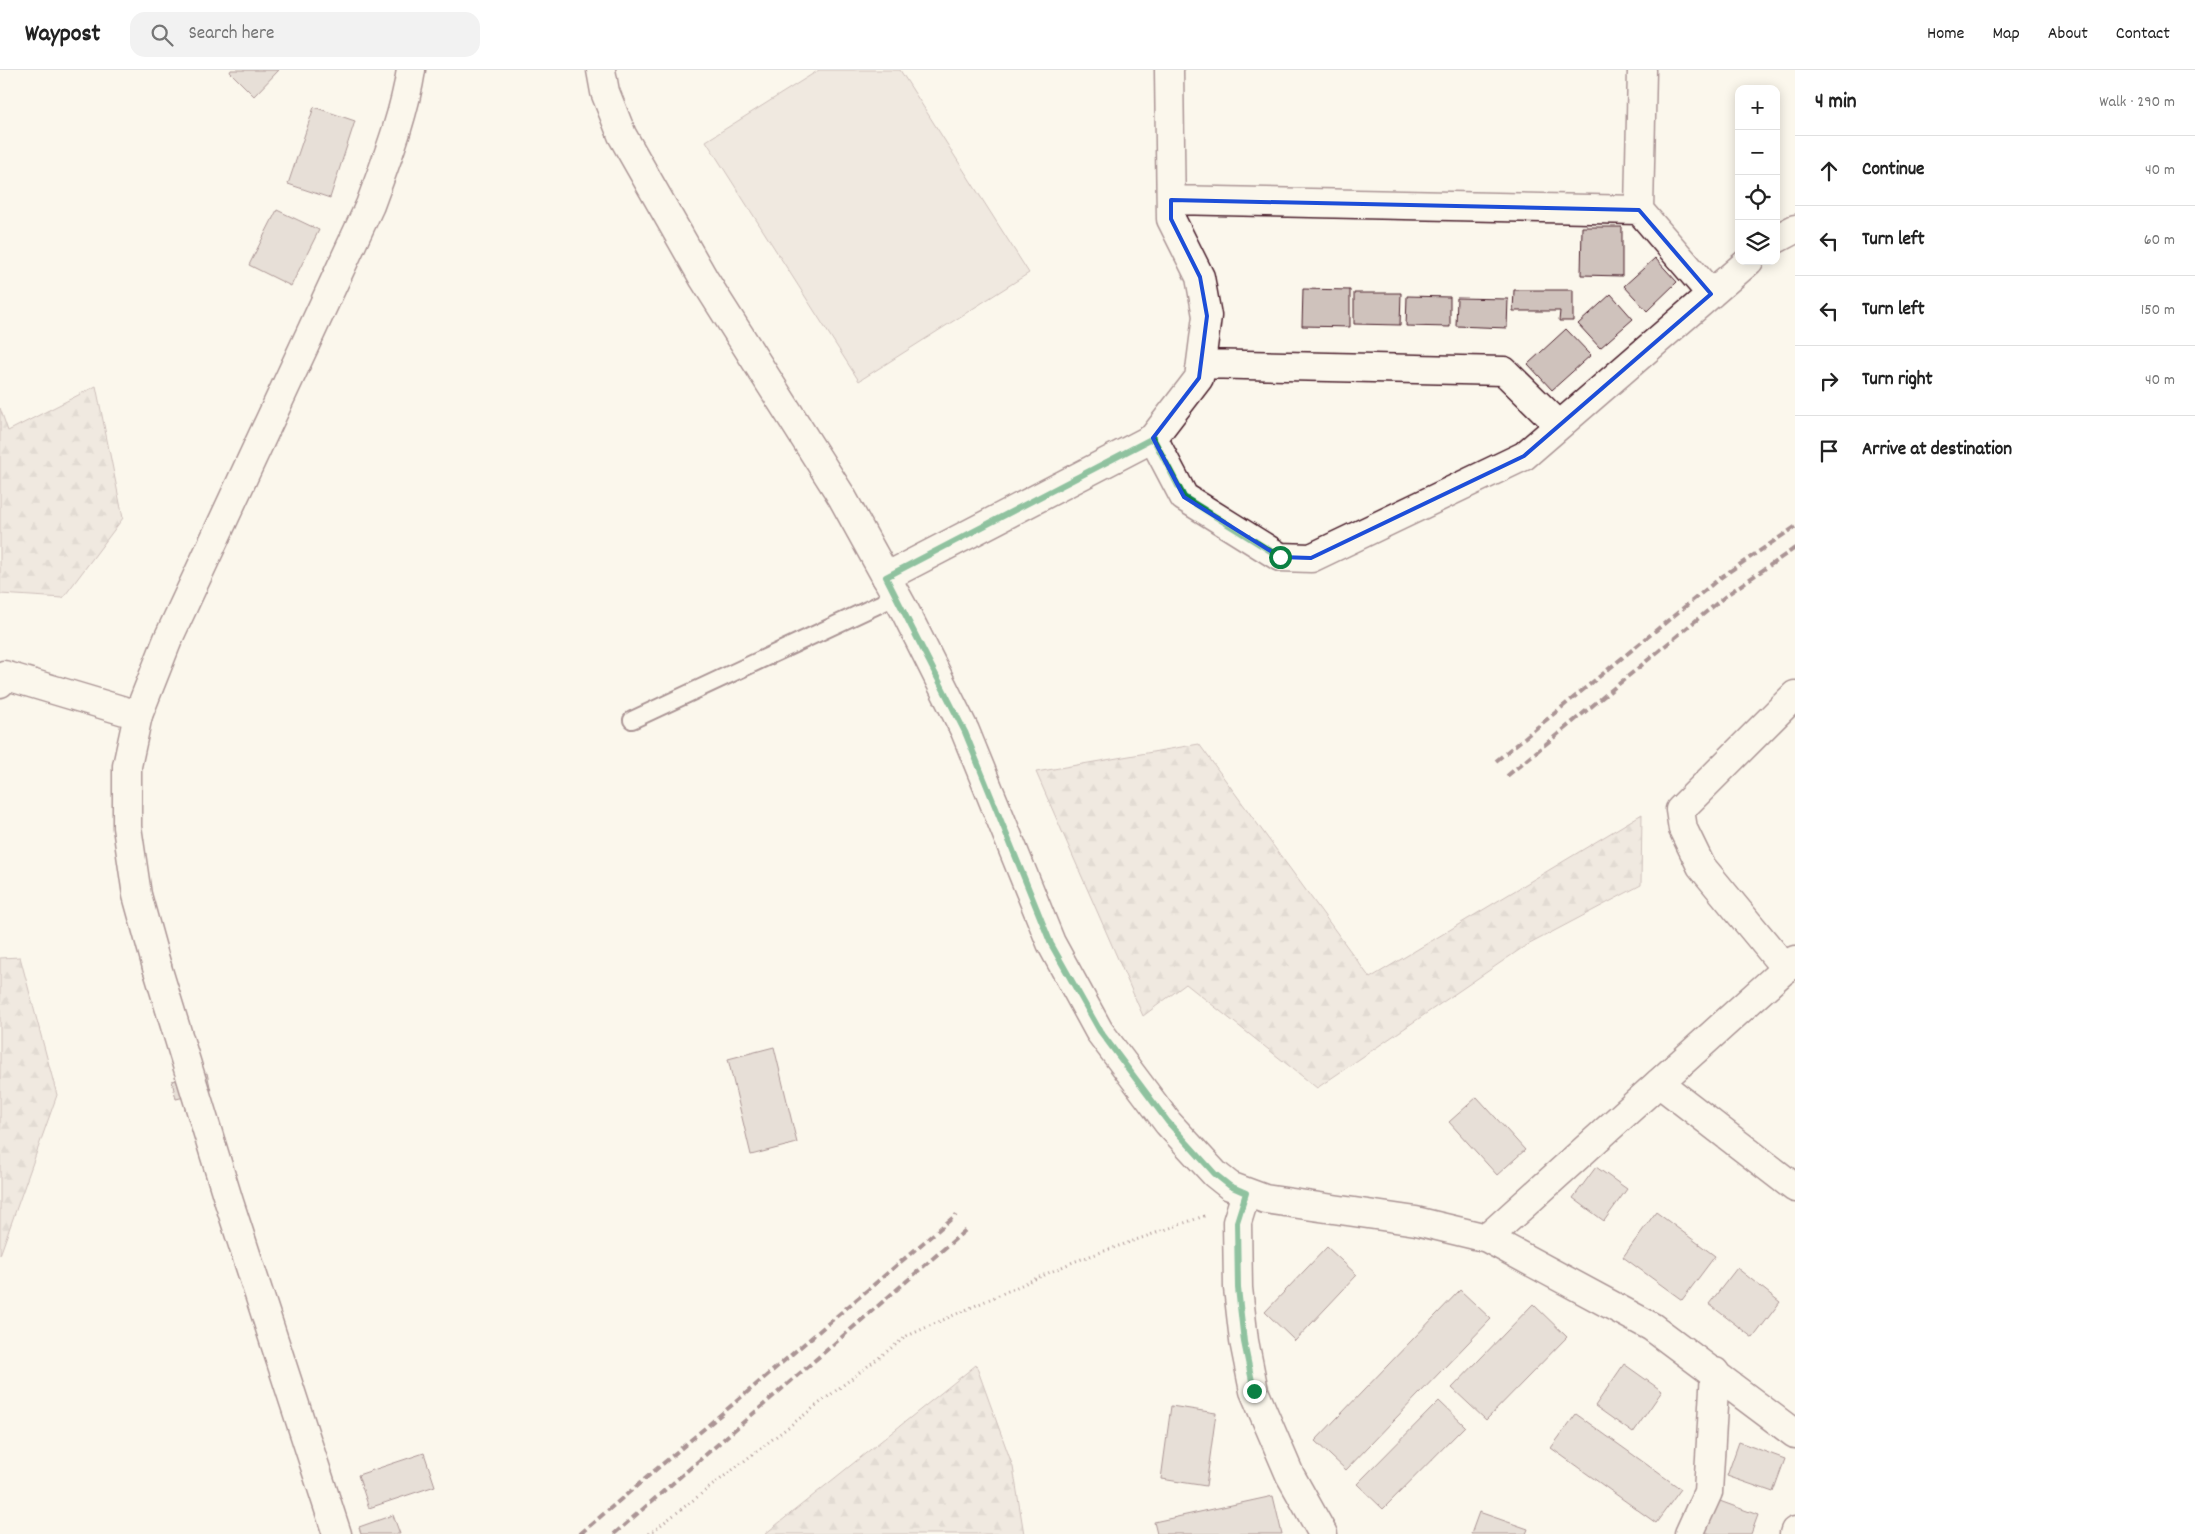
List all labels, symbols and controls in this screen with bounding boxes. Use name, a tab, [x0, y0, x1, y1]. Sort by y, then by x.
search box	[130, 12, 480, 57]
text: Waypost	[25, 18, 100, 52]
icon: search	[148, 21, 176, 49]
text: Search here	[188, 21, 274, 48]
text: Home	[1927, 22, 1964, 47]
text: Map	[1992, 22, 2020, 47]
text: About	[2048, 22, 2088, 47]
text: Contact	[2116, 22, 2170, 47]
map controls	[1735, 85, 1780, 265]
button: +	[1735, 85, 1780, 130]
text: 4 min	[1815, 88, 1857, 118]
text: Walk · 290 m	[2099, 91, 2175, 114]
button: −	[1735, 130, 1780, 175]
icon: ahead	[1815, 157, 1843, 185]
text: Continue	[1862, 157, 1924, 184]
text: 40 m	[2145, 159, 2175, 182]
button: locate	[1735, 175, 1780, 220]
button: layers	[1735, 220, 1780, 265]
icon: left	[1815, 227, 1843, 255]
text: Turn left	[1862, 227, 1925, 254]
text: 60 m	[2144, 229, 2175, 252]
icon: left	[1815, 297, 1843, 325]
text: Turn left	[1862, 297, 1925, 324]
text: 150 m	[2141, 299, 2175, 322]
icon: right	[1815, 367, 1843, 395]
text: Turn right	[1862, 367, 1933, 394]
text: 40 m	[2145, 369, 2175, 392]
icon: arrive	[1815, 437, 1843, 465]
text: Arrive at destination	[1862, 437, 2012, 464]
route start	[1269, 546, 1292, 569]
route end	[1243, 1380, 1266, 1403]

